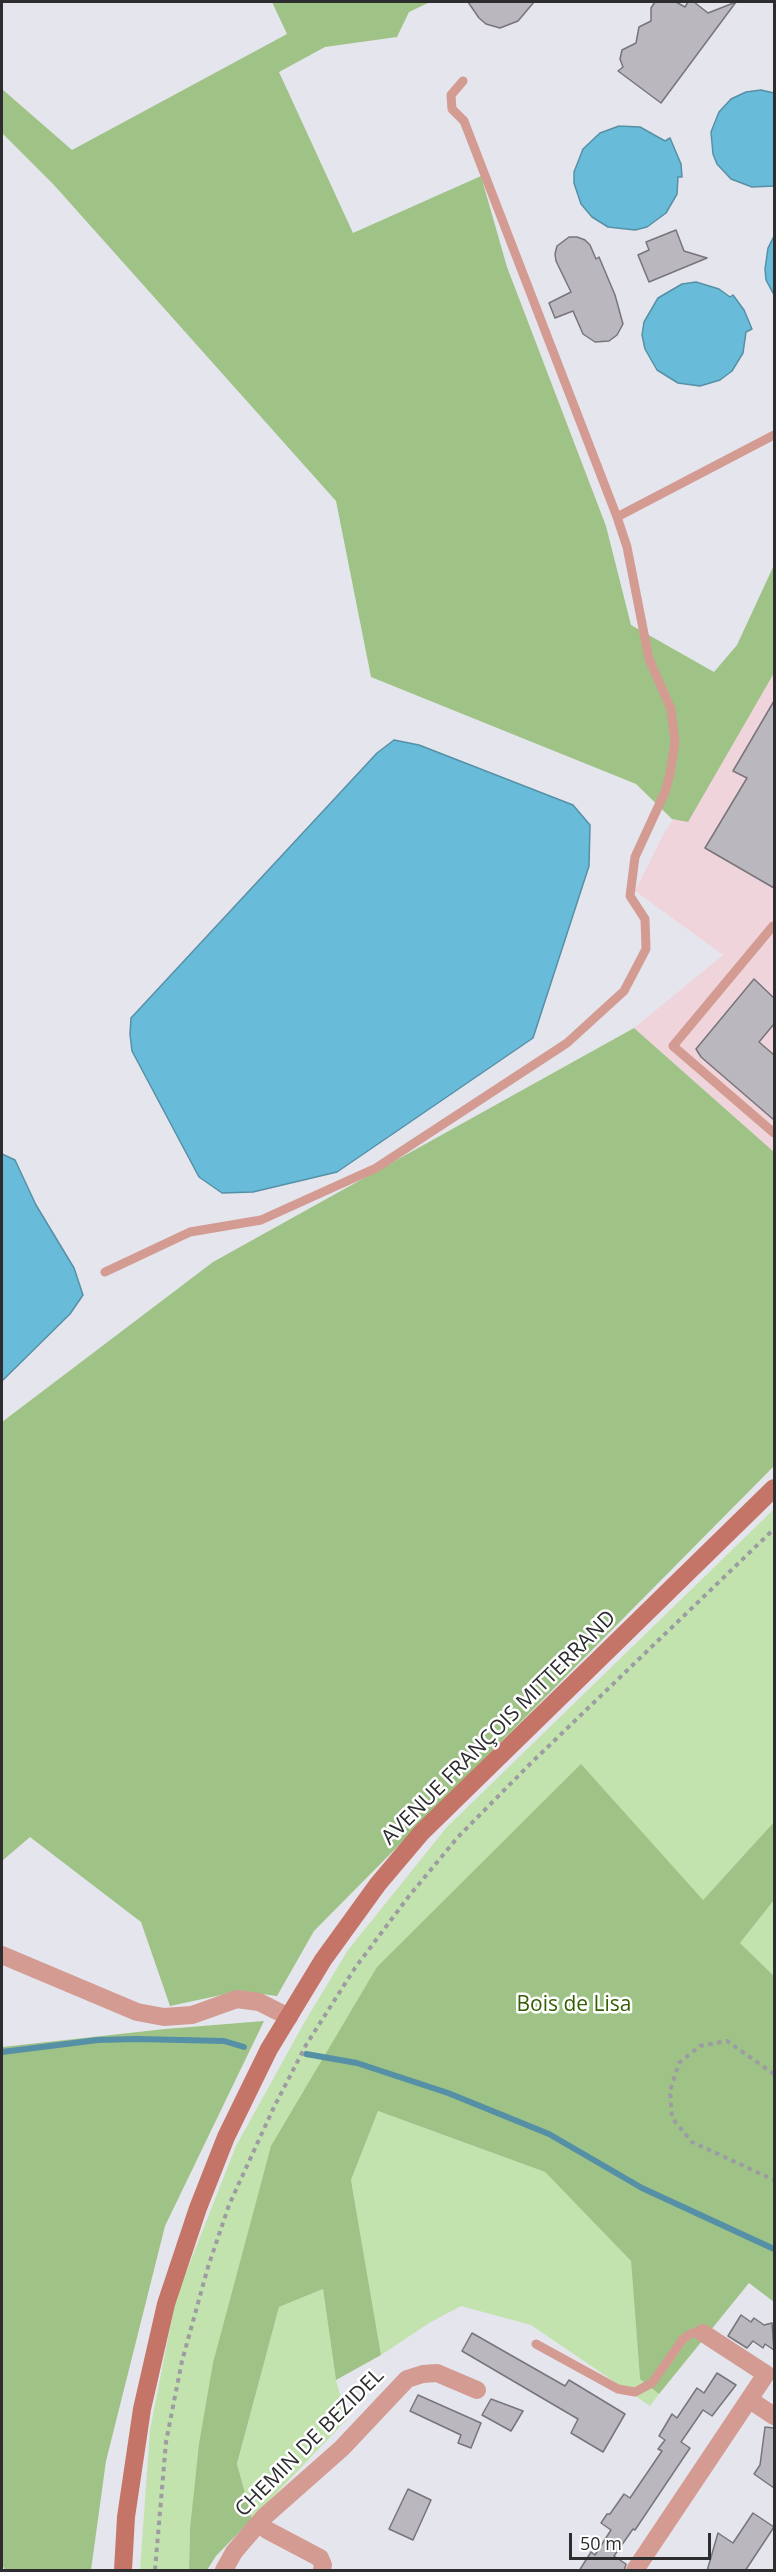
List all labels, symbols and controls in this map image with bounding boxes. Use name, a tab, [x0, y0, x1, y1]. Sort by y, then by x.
street label: AVENUE FRANÇOIS MITTERRAND	[377, 1606, 621, 1850]
park label: Bois de Lisa	[517, 1992, 631, 2018]
street label: CHEMIN DE BEZIDEL	[230, 2363, 390, 2523]
scale bar	[572, 2521, 714, 2559]
text: 50 m	[580, 2531, 622, 2555]

